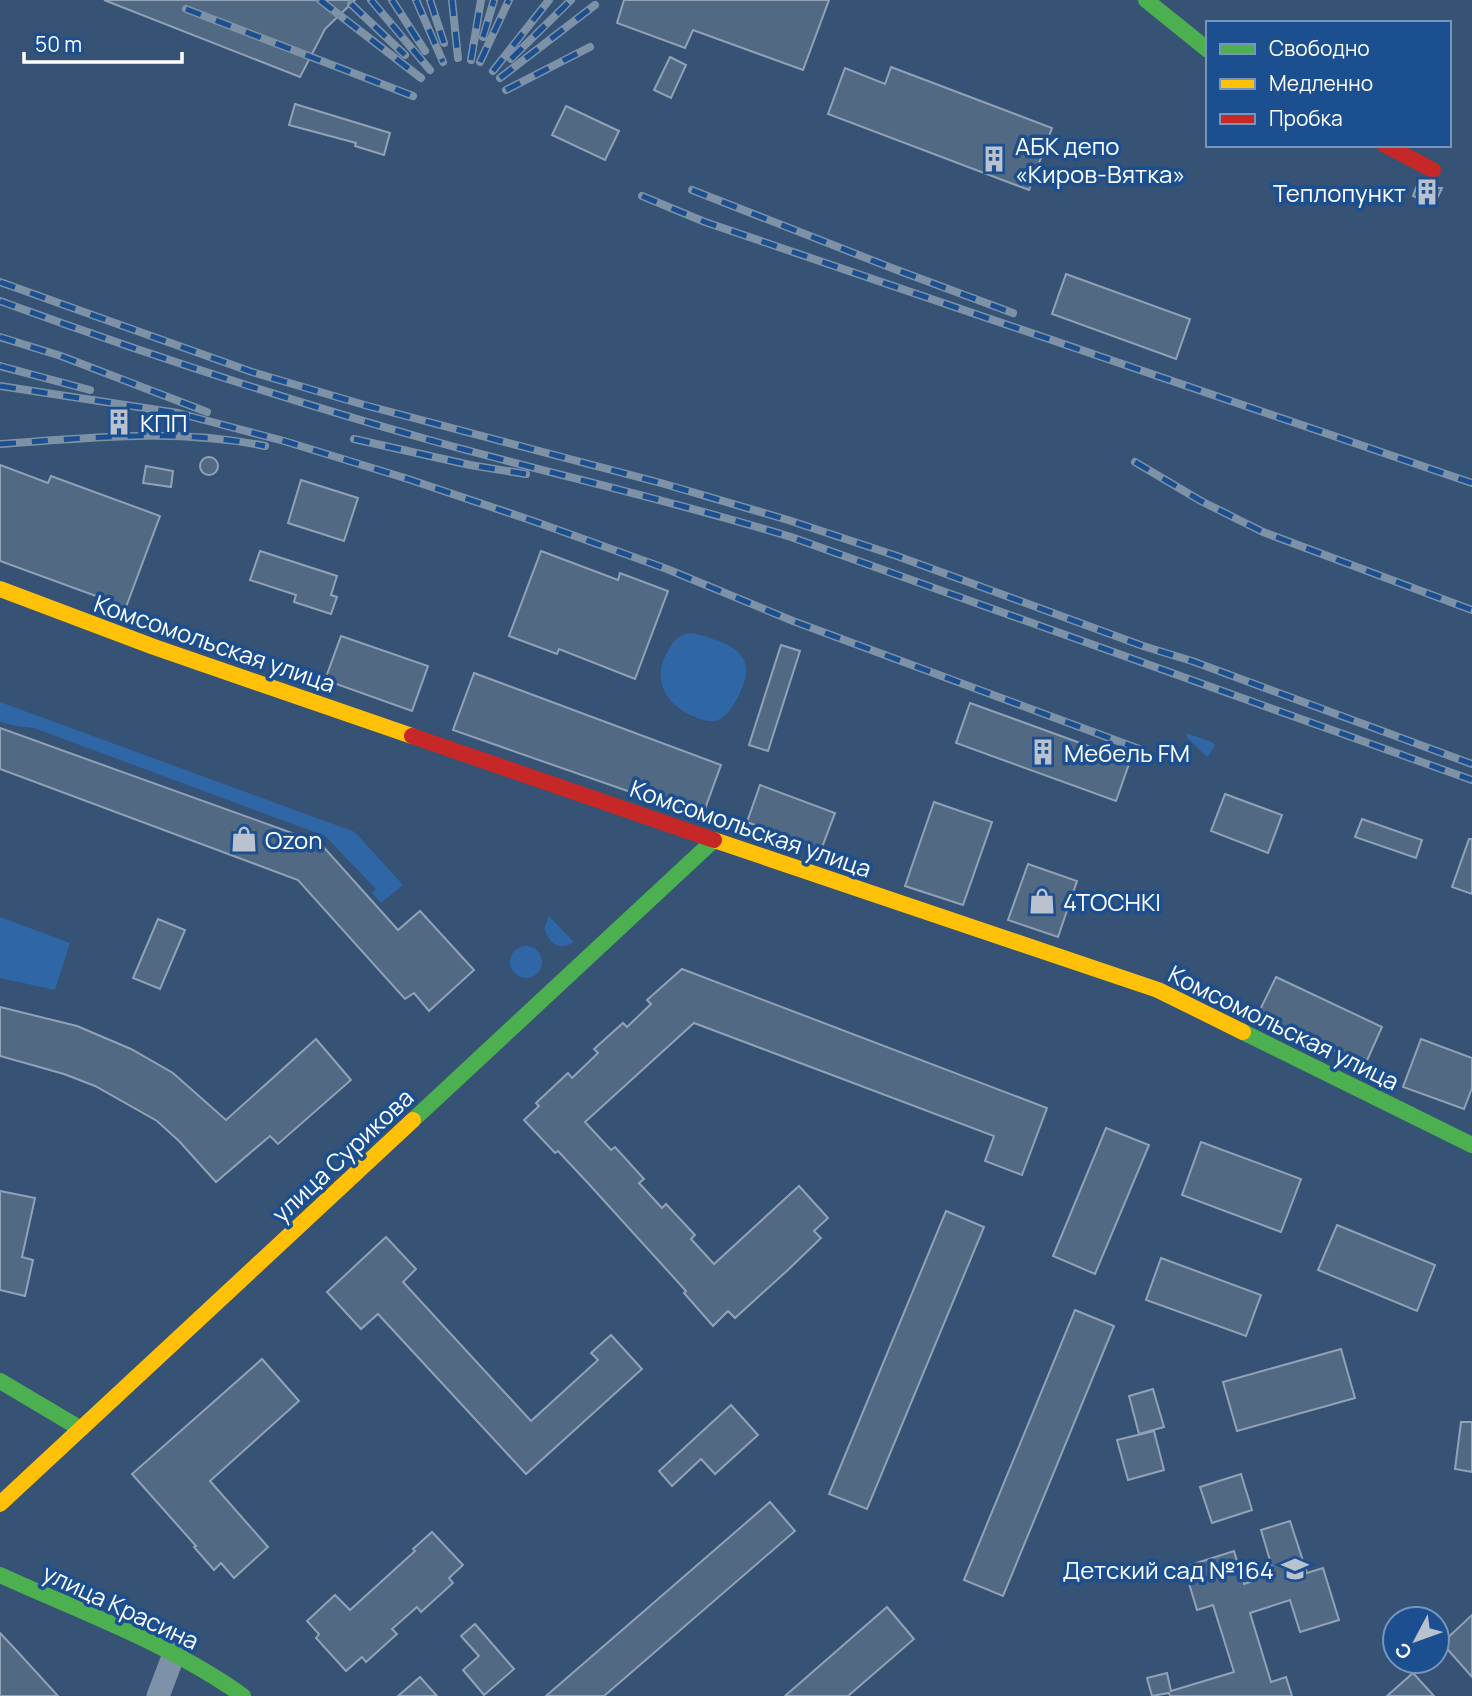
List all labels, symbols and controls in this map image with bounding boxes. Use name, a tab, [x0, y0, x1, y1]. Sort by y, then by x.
scale bar	[24, 21, 182, 65]
legend	[1206, 21, 1451, 147]
text: 50 m	[35, 30, 82, 58]
text: Свободно	[1269, 34, 1370, 62]
text: Медленно	[1269, 69, 1373, 97]
text: Пробка	[1269, 104, 1343, 132]
place label: АБК депо «Киров-Вятка»	[1015, 129, 1185, 190]
building icon: АБК депо «Киров-Вятка»	[979, 144, 1009, 174]
place label: Теплопункт	[1273, 176, 1406, 209]
building icon: Теплопункт	[1412, 177, 1442, 207]
place label: КПП	[140, 406, 187, 439]
building icon: КПП	[104, 407, 134, 437]
street label: Комсомольская улица	[90, 586, 340, 700]
place label: Мебель FM	[1064, 736, 1190, 769]
building icon: Мебель FM	[1028, 737, 1058, 767]
street label: Комсомольская улица	[626, 771, 876, 885]
place label: Ozon	[265, 823, 323, 856]
shop icon: Ozon	[229, 824, 259, 854]
place label: 4TOCHKI	[1063, 885, 1161, 918]
shop icon: 4TOCHKI	[1027, 886, 1057, 916]
street label: Комсомольская улица	[1163, 957, 1405, 1097]
street label: улица Сурикова	[264, 1081, 420, 1229]
place label: Детский сад №164	[1063, 1553, 1274, 1586]
school or university icon: Детский сад №164	[1280, 1554, 1310, 1584]
street label: улица Красина	[38, 1555, 204, 1657]
north arrow	[1381, 1605, 1451, 1675]
text: С	[1389, 1637, 1418, 1665]

